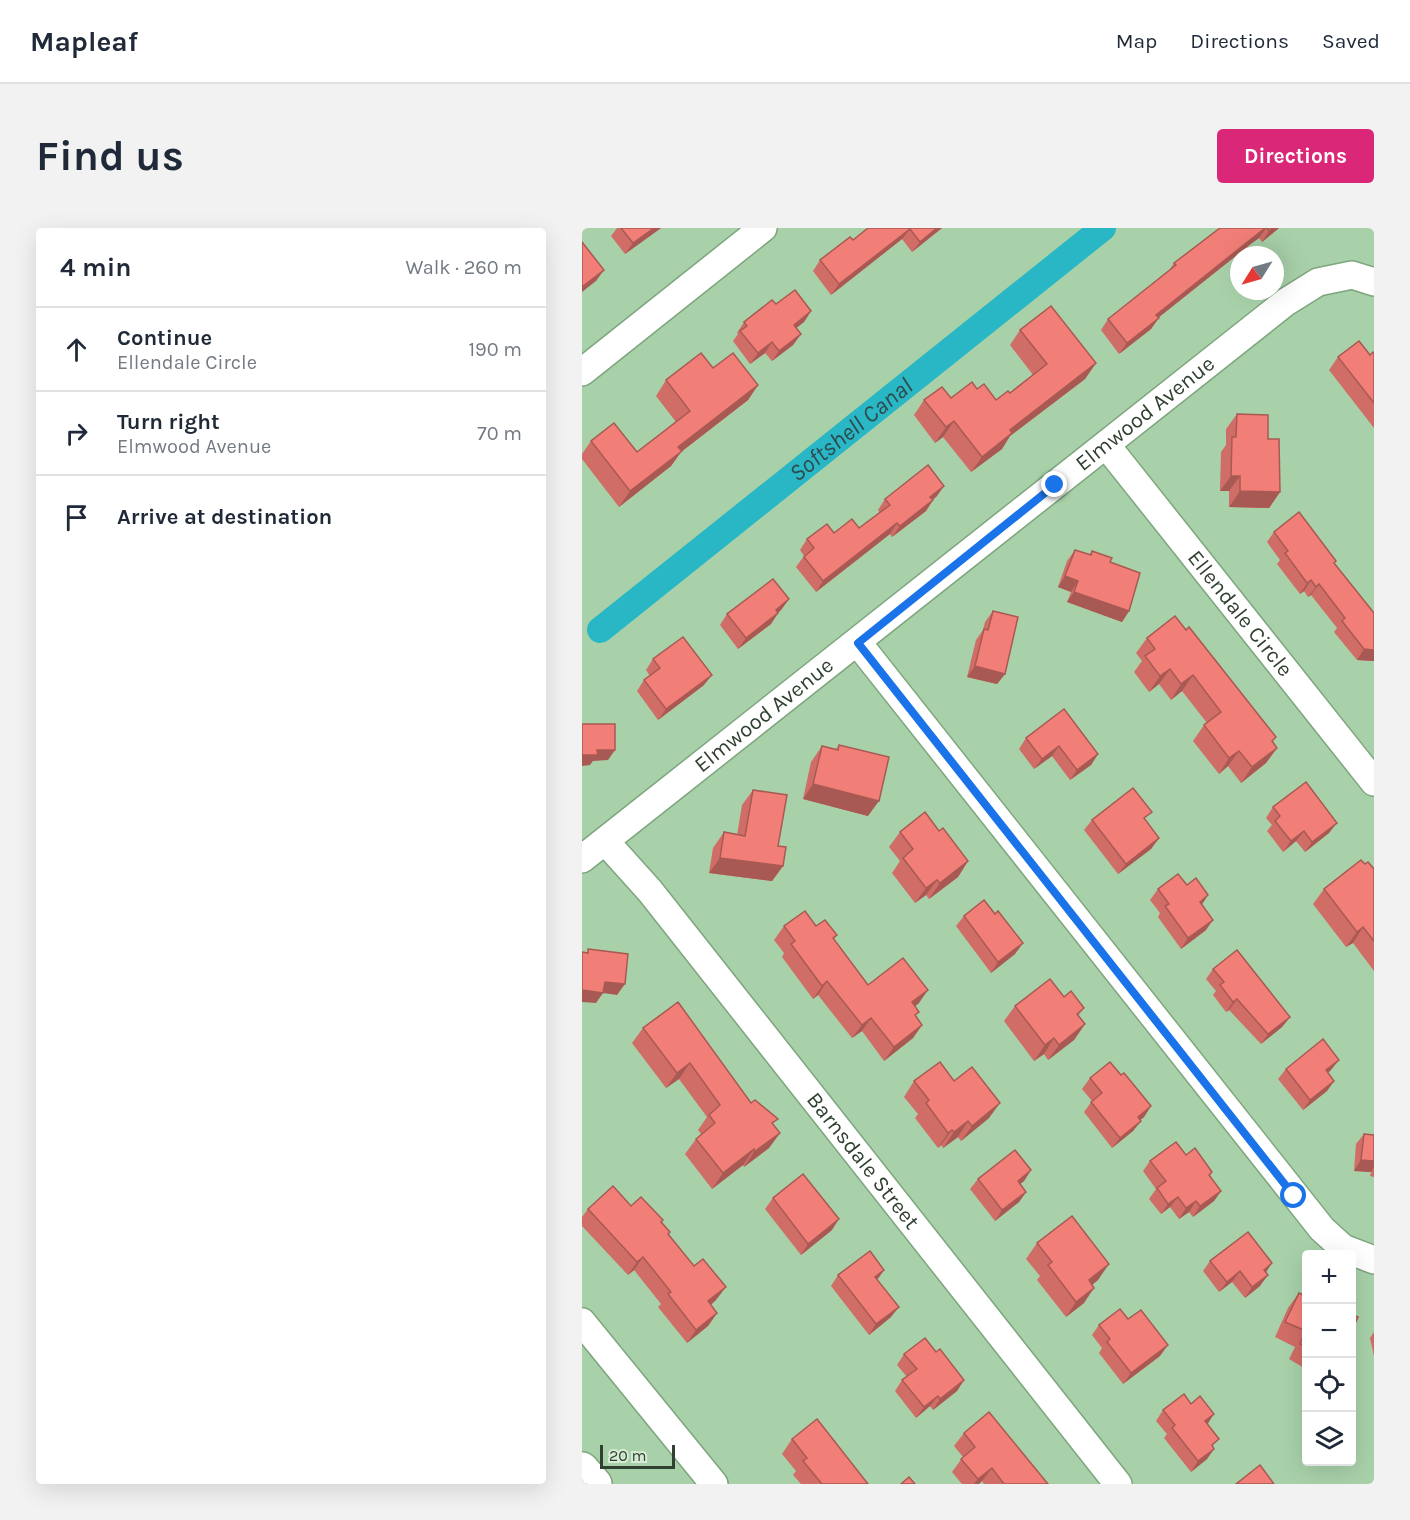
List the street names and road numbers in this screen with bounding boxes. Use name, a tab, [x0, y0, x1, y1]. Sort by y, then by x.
street label: Elmwood Avenue	[1070, 351, 1220, 476]
street label: Ellendale Circle	[1182, 545, 1298, 682]
street label: Elmwood Avenue	[689, 652, 839, 778]
street label: Barnsdale Street	[801, 1087, 925, 1234]

